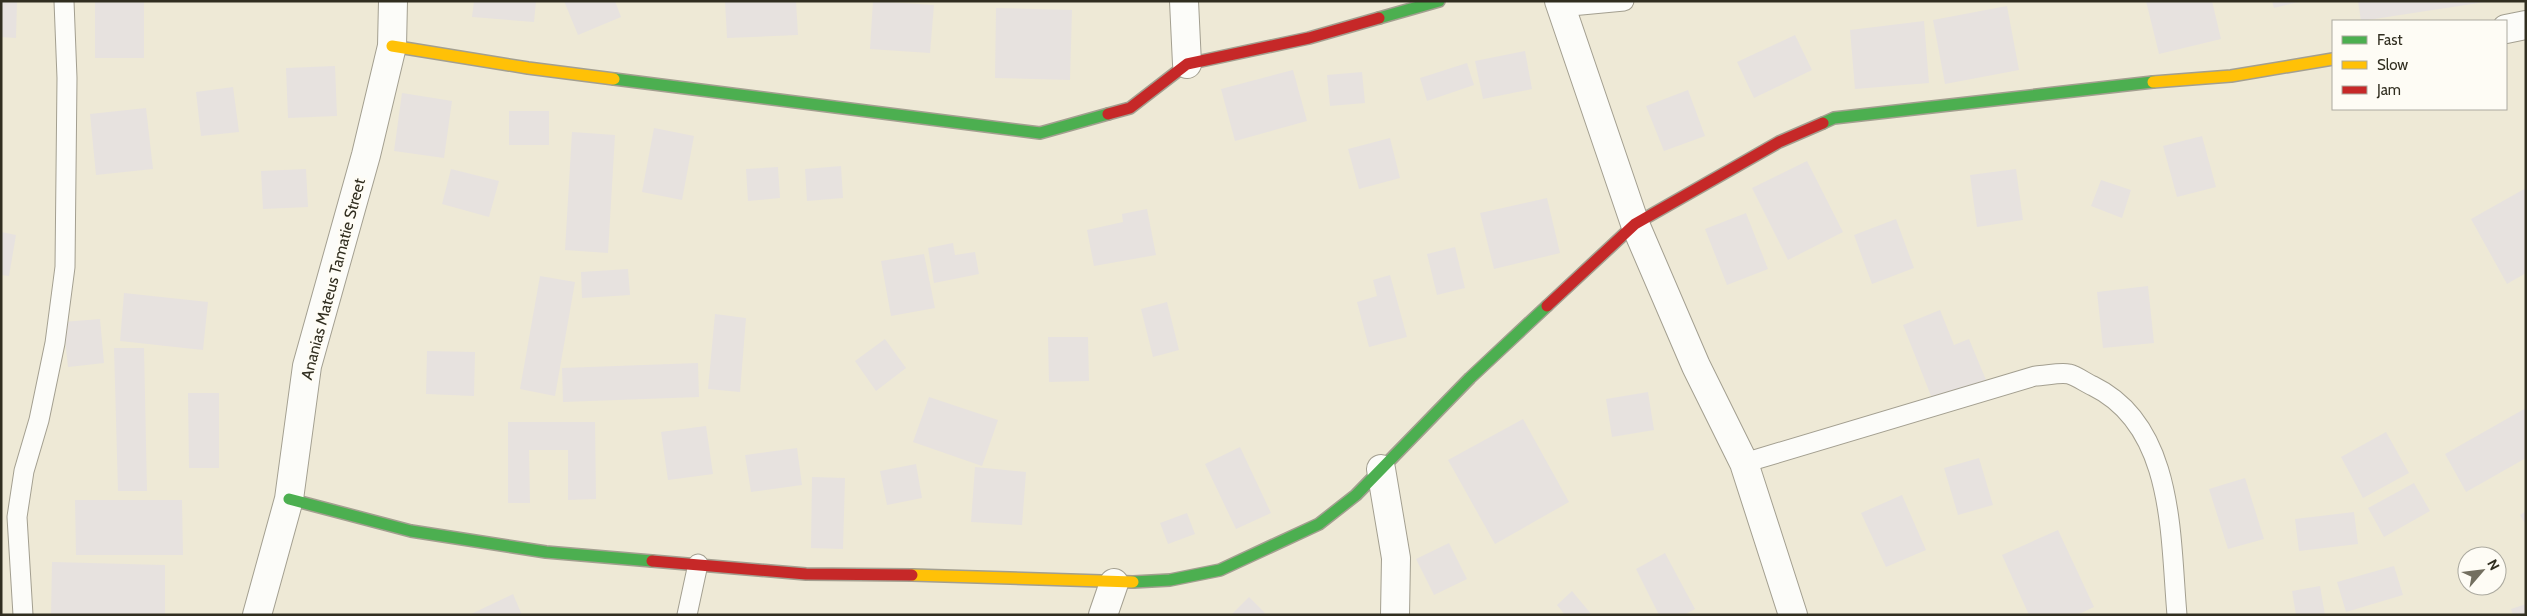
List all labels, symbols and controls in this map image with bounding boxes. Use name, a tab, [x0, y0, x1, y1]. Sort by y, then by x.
legend	[2332, 20, 2507, 110]
text: Fast	[2377, 31, 2402, 49]
text: Slow	[2377, 56, 2408, 74]
text: Jam	[2376, 81, 2401, 99]
street label: Ananias Mateus Tamatie Street	[297, 176, 369, 382]
north arrow	[2457, 546, 2507, 596]
text: N	[2483, 556, 2504, 573]

